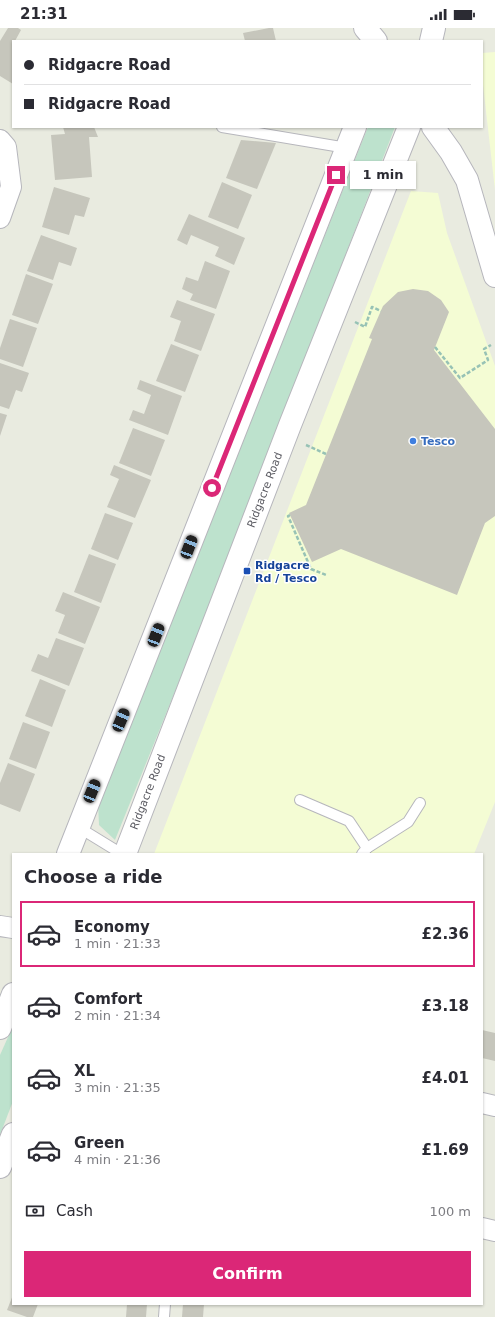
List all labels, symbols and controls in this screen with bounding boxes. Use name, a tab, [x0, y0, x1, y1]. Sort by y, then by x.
text: 21:31	[20, 5, 68, 23]
text: Ridgacre Road	[48, 56, 171, 74]
text: Ridgacre Road	[48, 95, 171, 113]
callout: 1 min	[350, 161, 416, 189]
route end	[327, 166, 345, 184]
text: 1 min	[363, 167, 403, 182]
place label: Tesco	[421, 435, 456, 448]
marker: Tesco	[408, 436, 418, 446]
street label: Ridgacre Road	[245, 451, 285, 529]
route start	[203, 479, 221, 497]
car	[179, 534, 199, 560]
place label: Ridgacre Rd / Tesco	[255, 559, 318, 585]
marker: Ridgacre Rd / Tesco	[242, 566, 252, 576]
car	[146, 622, 166, 648]
car	[111, 707, 131, 733]
street label: Ridgacre Road	[128, 753, 168, 831]
car	[82, 778, 102, 804]
text: Choose a ride	[24, 866, 163, 887]
icon: car	[26, 916, 62, 952]
text: Economy	[74, 918, 150, 936]
text: £2.36	[422, 925, 469, 943]
text: 1 min · 21:33	[74, 936, 161, 951]
icon: car	[26, 988, 62, 1024]
text: Comfort	[74, 990, 142, 1008]
text: £3.18	[422, 997, 469, 1015]
text: 2 min · 21:34	[74, 1008, 161, 1023]
icon: car	[26, 1060, 62, 1096]
text: XL	[74, 1062, 95, 1080]
text: £4.01	[422, 1069, 469, 1087]
text: 3 min · 21:35	[74, 1080, 161, 1095]
icon: car	[26, 1132, 62, 1168]
text: Green	[74, 1134, 125, 1152]
text: £1.69	[422, 1141, 469, 1159]
text: 4 min · 21:36	[74, 1152, 161, 1167]
icon: cash	[24, 1200, 46, 1222]
text: Cash	[56, 1202, 93, 1220]
text: 100 m	[429, 1204, 471, 1219]
button: Confirm	[24, 1251, 471, 1297]

